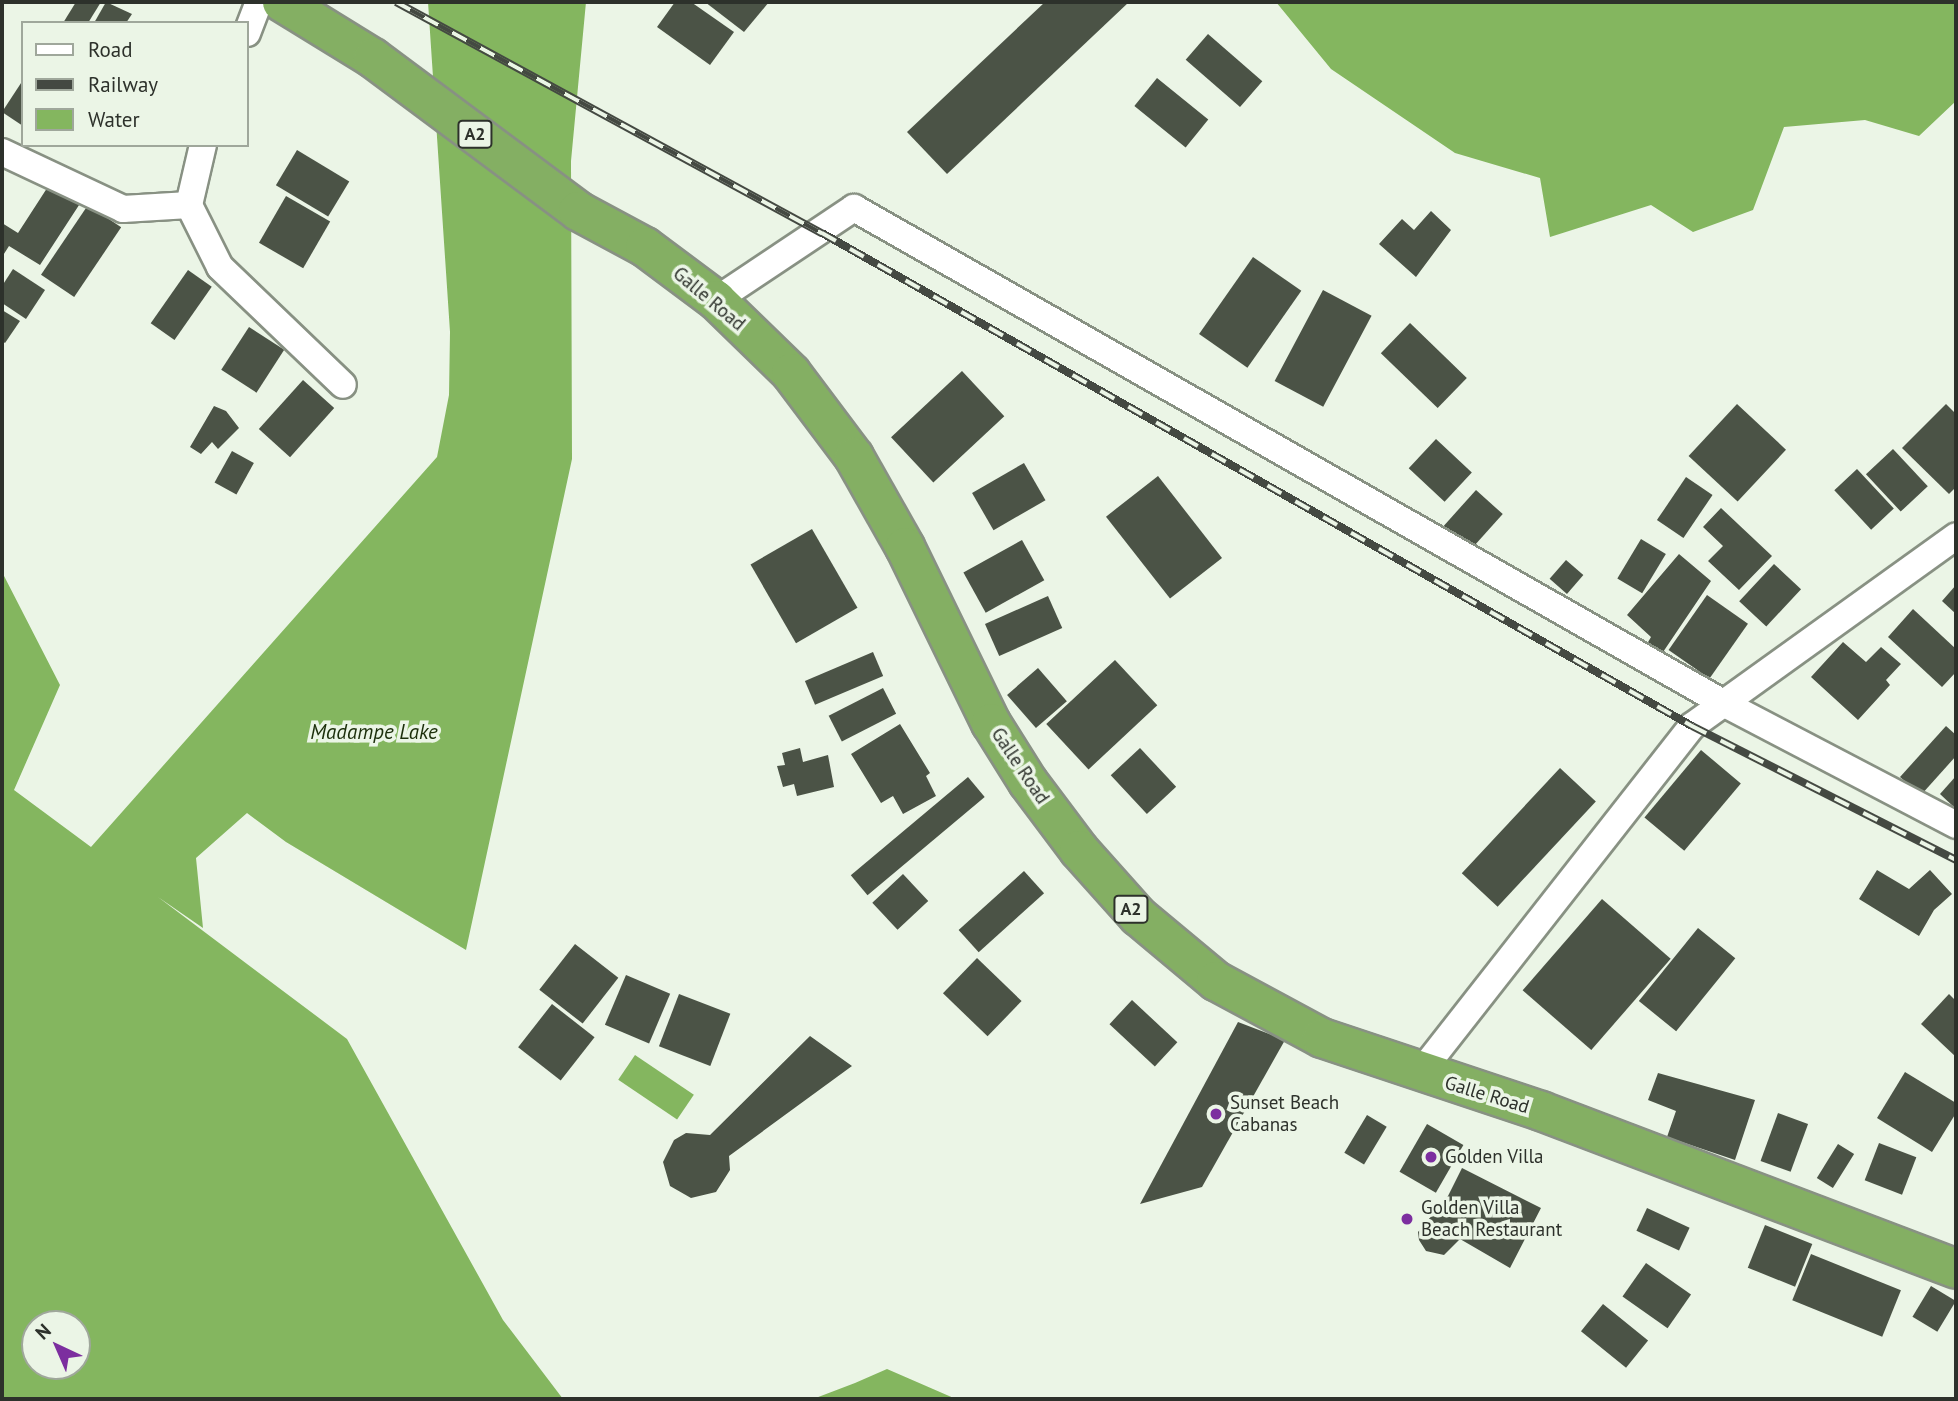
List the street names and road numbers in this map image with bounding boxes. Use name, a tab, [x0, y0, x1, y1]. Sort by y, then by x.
road number: A2	[456, 119, 494, 148]
street label: Galle Road	[668, 262, 750, 336]
street label: Galle Road	[986, 724, 1054, 808]
road number: A2	[1112, 894, 1150, 924]
street label: Galle Road	[1442, 1071, 1532, 1119]

